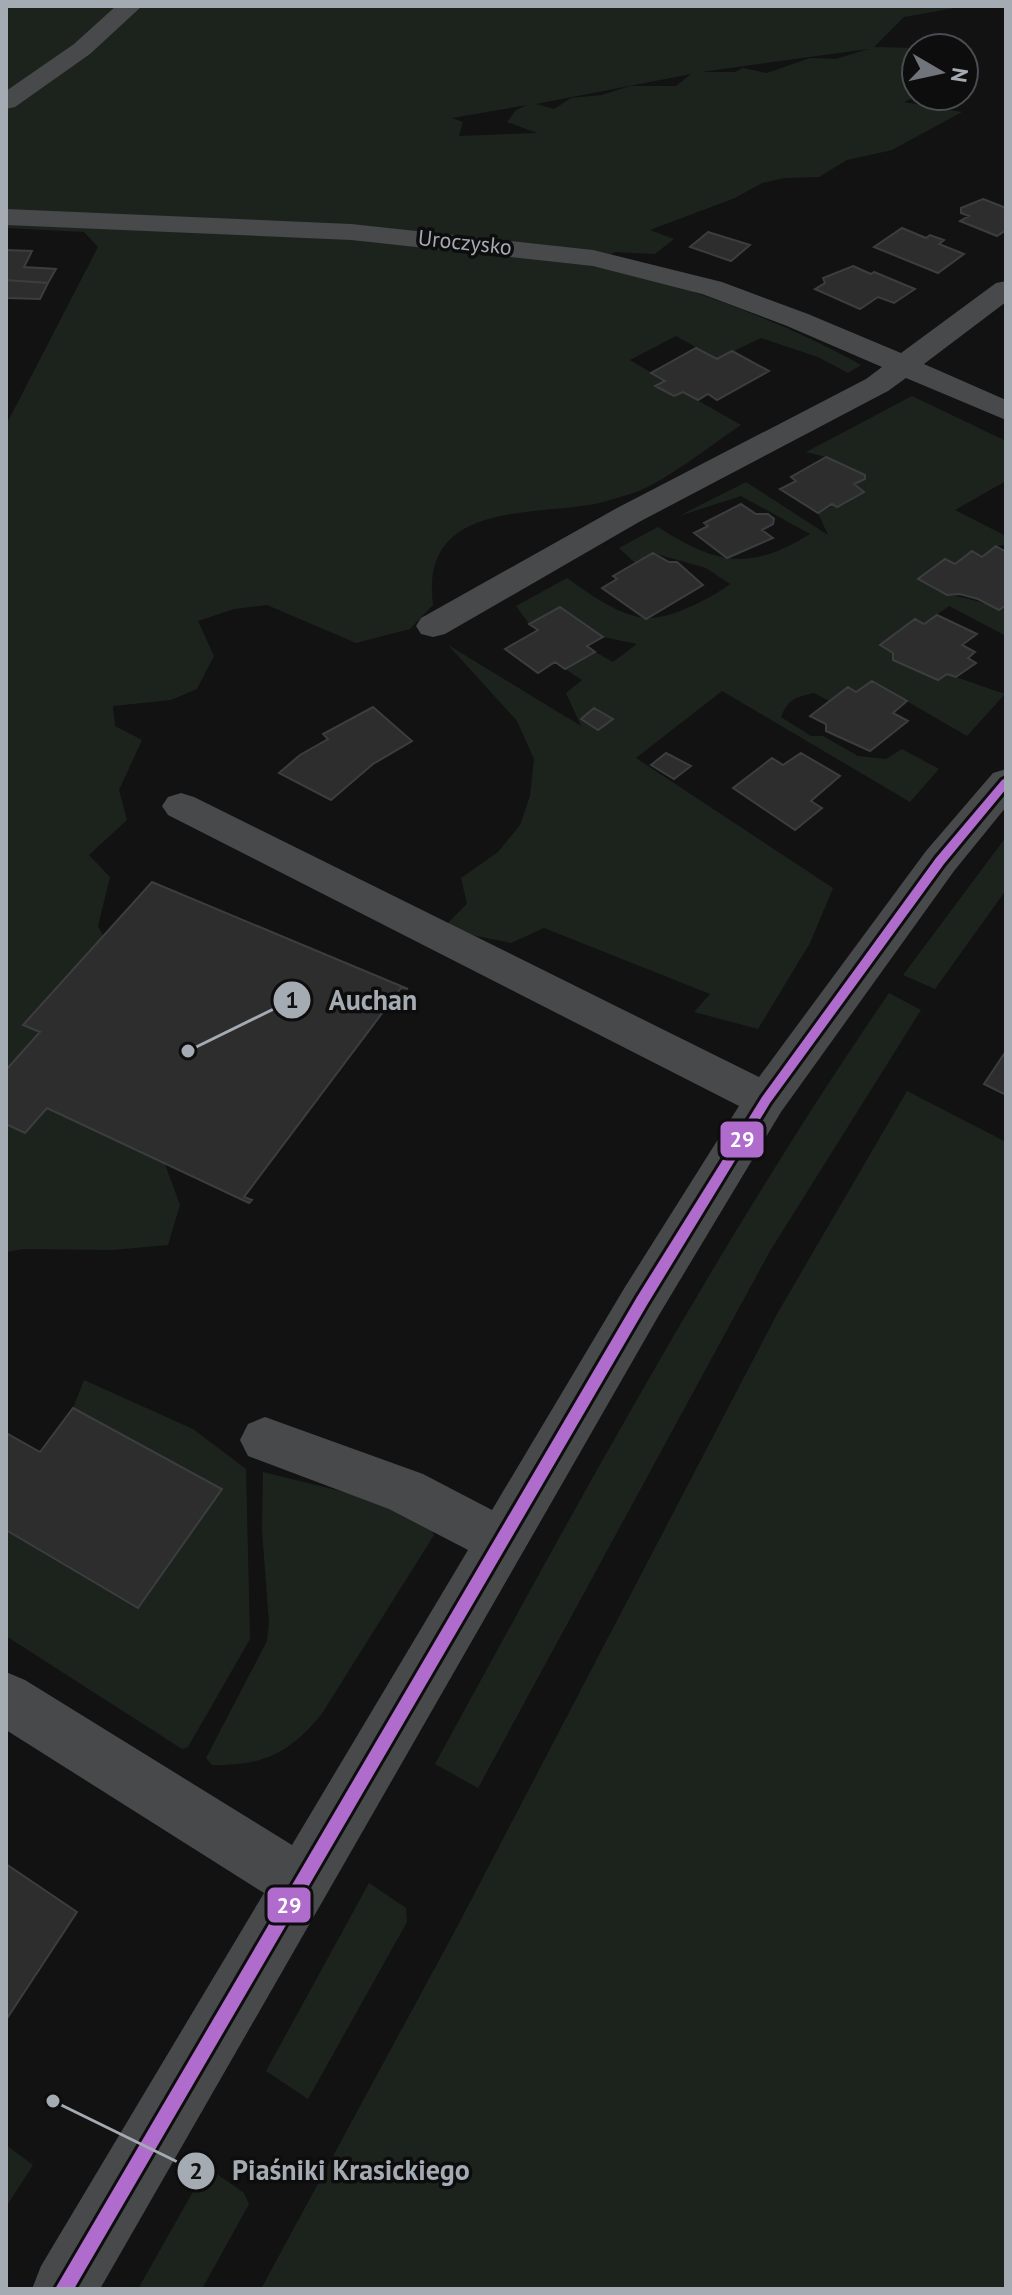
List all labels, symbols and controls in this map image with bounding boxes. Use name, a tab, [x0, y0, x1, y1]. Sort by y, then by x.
north arrow	[900, 32, 980, 112]
text: N	[945, 66, 975, 84]
street label: Uroczysko	[417, 223, 513, 261]
callout: Auchan	[272, 974, 433, 1026]
text: Auchan	[329, 981, 417, 1018]
text: 1	[285, 984, 299, 1015]
line badge: 29	[719, 1120, 765, 1159]
text: 29	[730, 1125, 754, 1153]
line badge: 29	[266, 1886, 312, 1924]
text: 29	[277, 1891, 301, 1919]
callout: Piaśniki Krasickiego	[176, 2145, 486, 2197]
text: Piaśniki Krasickiego	[232, 2151, 470, 2188]
text: 2	[189, 2155, 203, 2186]

